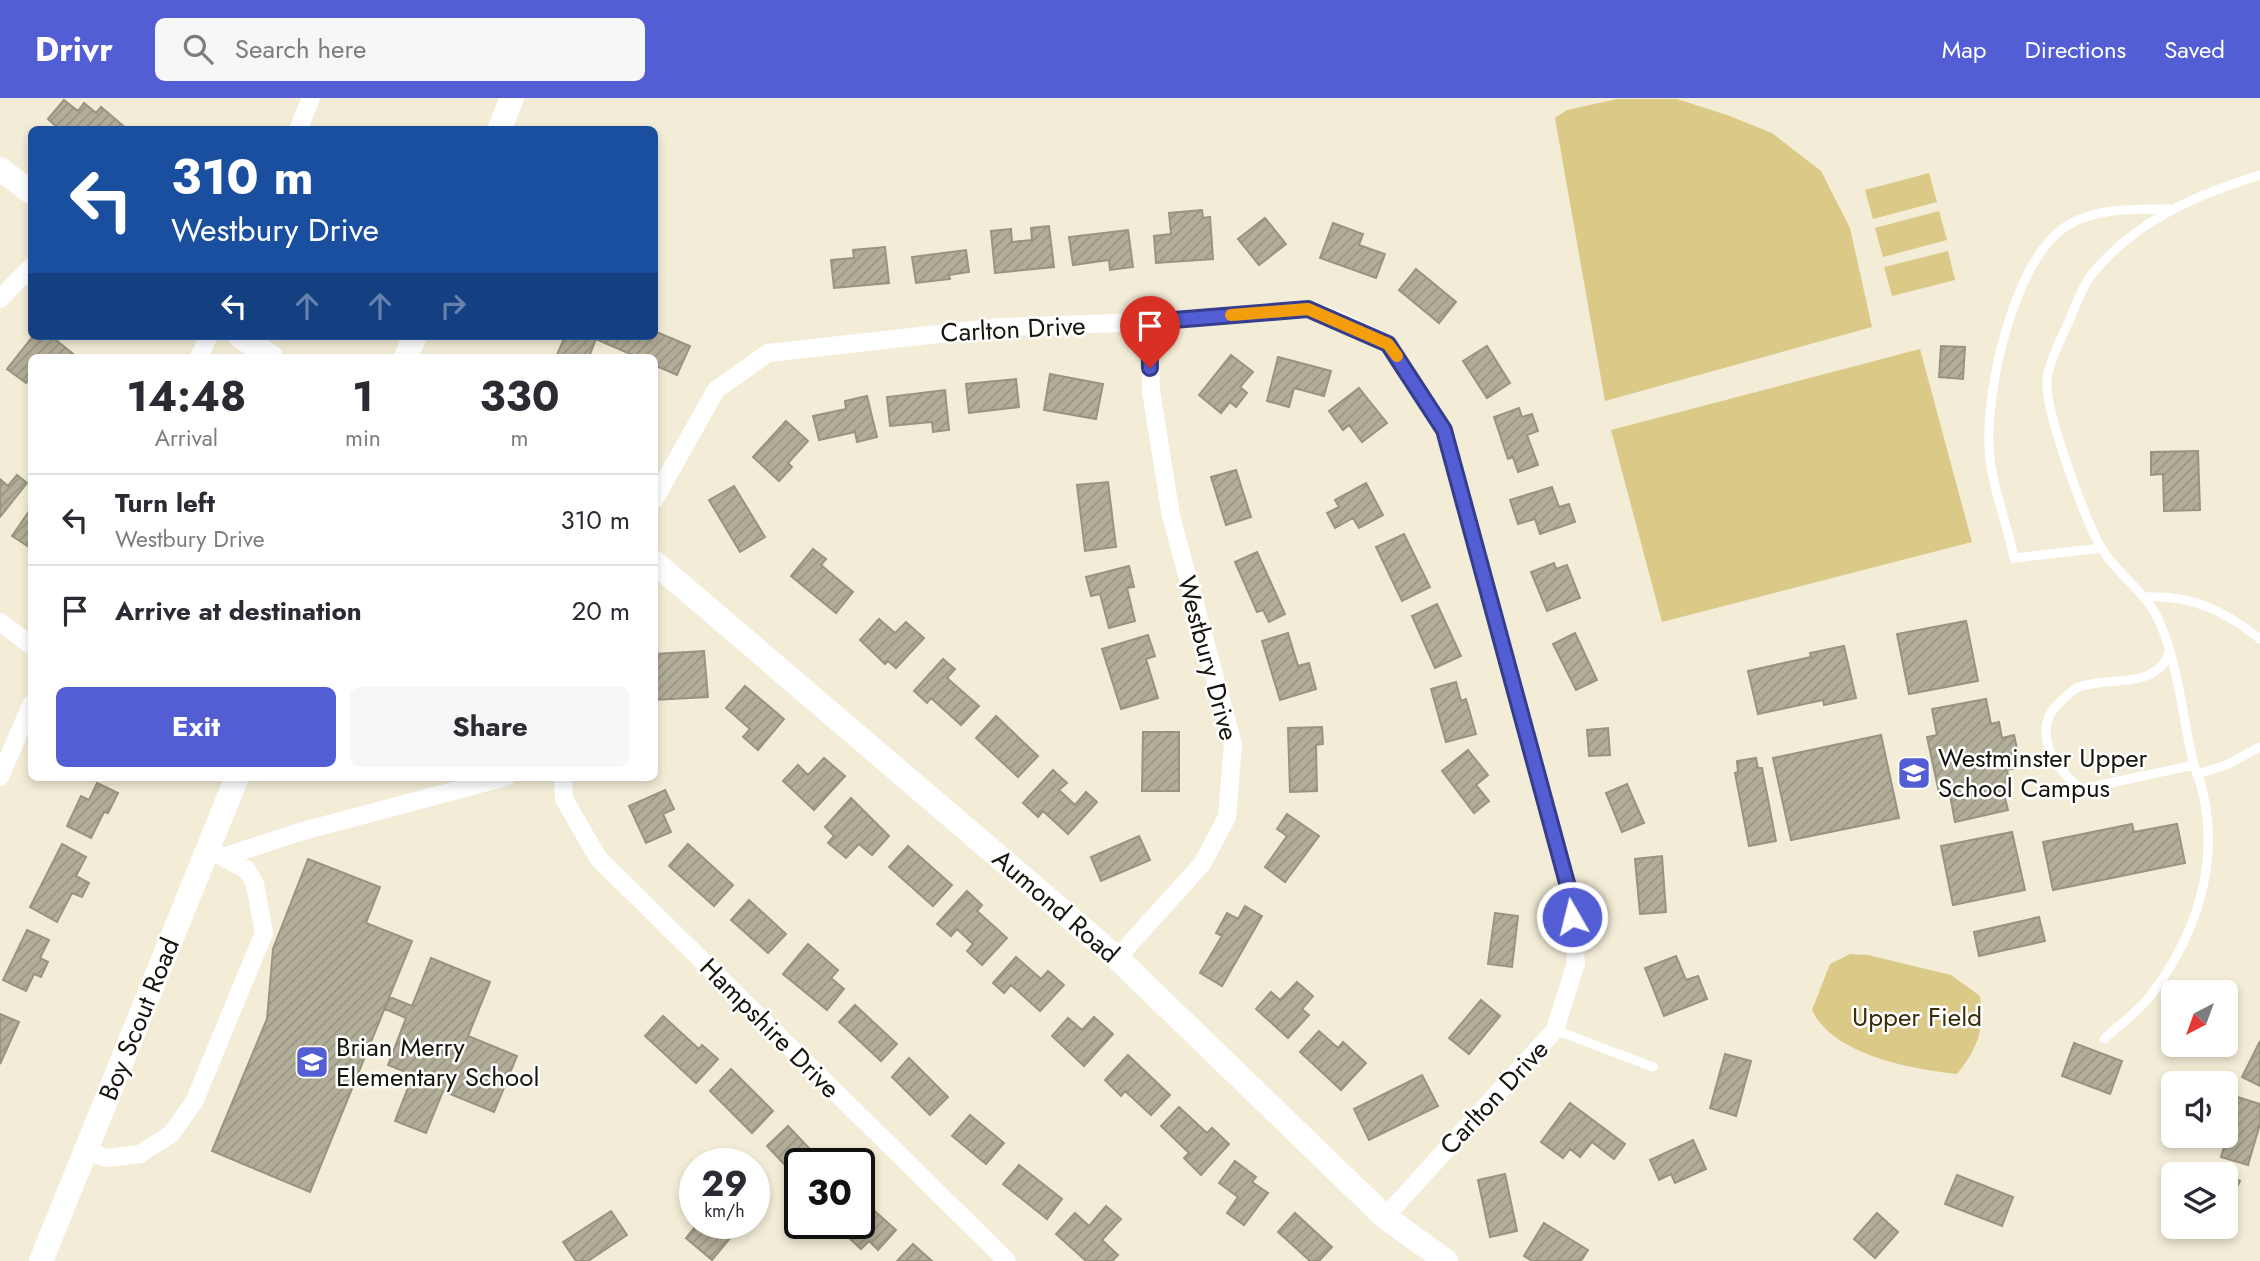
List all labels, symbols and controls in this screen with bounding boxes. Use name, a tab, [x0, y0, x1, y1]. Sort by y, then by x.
search box	[155, 18, 645, 81]
text: Drivr	[35, 26, 113, 73]
icon: search	[179, 30, 217, 68]
text: Search here	[235, 30, 366, 68]
text: Map	[1942, 32, 1987, 67]
text: Directions	[2025, 32, 2126, 67]
text: Saved	[2164, 32, 2225, 67]
text: 310 m	[171, 142, 314, 212]
icon: left	[56, 154, 147, 245]
text: Westbury Drive	[171, 207, 379, 253]
icon: left	[215, 287, 253, 325]
icon: ahead	[288, 287, 326, 325]
icon: ahead	[361, 287, 399, 325]
icon: right	[434, 287, 472, 325]
pin	[1120, 296, 1180, 368]
street label: Carlton Drive	[940, 306, 1086, 352]
icon: arrive	[1131, 307, 1169, 345]
text: 14:48	[127, 366, 246, 427]
text: 1	[352, 366, 374, 427]
text: 330	[479, 366, 559, 427]
text: Arrival	[155, 421, 218, 455]
text: min	[345, 421, 381, 455]
text: m	[510, 421, 528, 455]
text: Turn left	[115, 484, 215, 522]
icon: left	[56, 501, 94, 539]
text: 310 m	[560, 501, 630, 539]
text: Westbury Drive	[115, 522, 264, 556]
street label: Westbury Drive	[1168, 571, 1248, 745]
icon: arrive	[56, 592, 94, 630]
text: Arrive at destination	[115, 592, 362, 630]
text: 20 m	[572, 592, 630, 630]
button: Exit	[56, 687, 336, 767]
button: Share	[350, 687, 630, 767]
place label: Westminster Upper School Campus	[1938, 739, 2148, 807]
school or university icon: Westminster Upper School Campus	[1895, 754, 1933, 792]
street label: Aumond Road	[984, 840, 1128, 972]
position arrow	[1535, 880, 1609, 954]
street label: Boy Scout Road	[89, 932, 189, 1106]
street label: Hampshire Drive	[691, 949, 849, 1107]
north arrow	[2161, 980, 2238, 1057]
map controls	[2161, 980, 2238, 1239]
park label: Upper Field	[1852, 998, 1982, 1036]
place label: Brian Merry Elementary School	[336, 1028, 539, 1096]
street label: Carlton Drive	[1431, 1031, 1557, 1163]
school or university icon: Brian Merry Elementary School	[293, 1043, 331, 1081]
button: sound	[2161, 1071, 2238, 1148]
speed limit sign: 30	[784, 1148, 875, 1239]
text: 29	[701, 1159, 748, 1209]
button: layers	[2161, 1162, 2238, 1239]
text: km/h	[704, 1198, 745, 1224]

